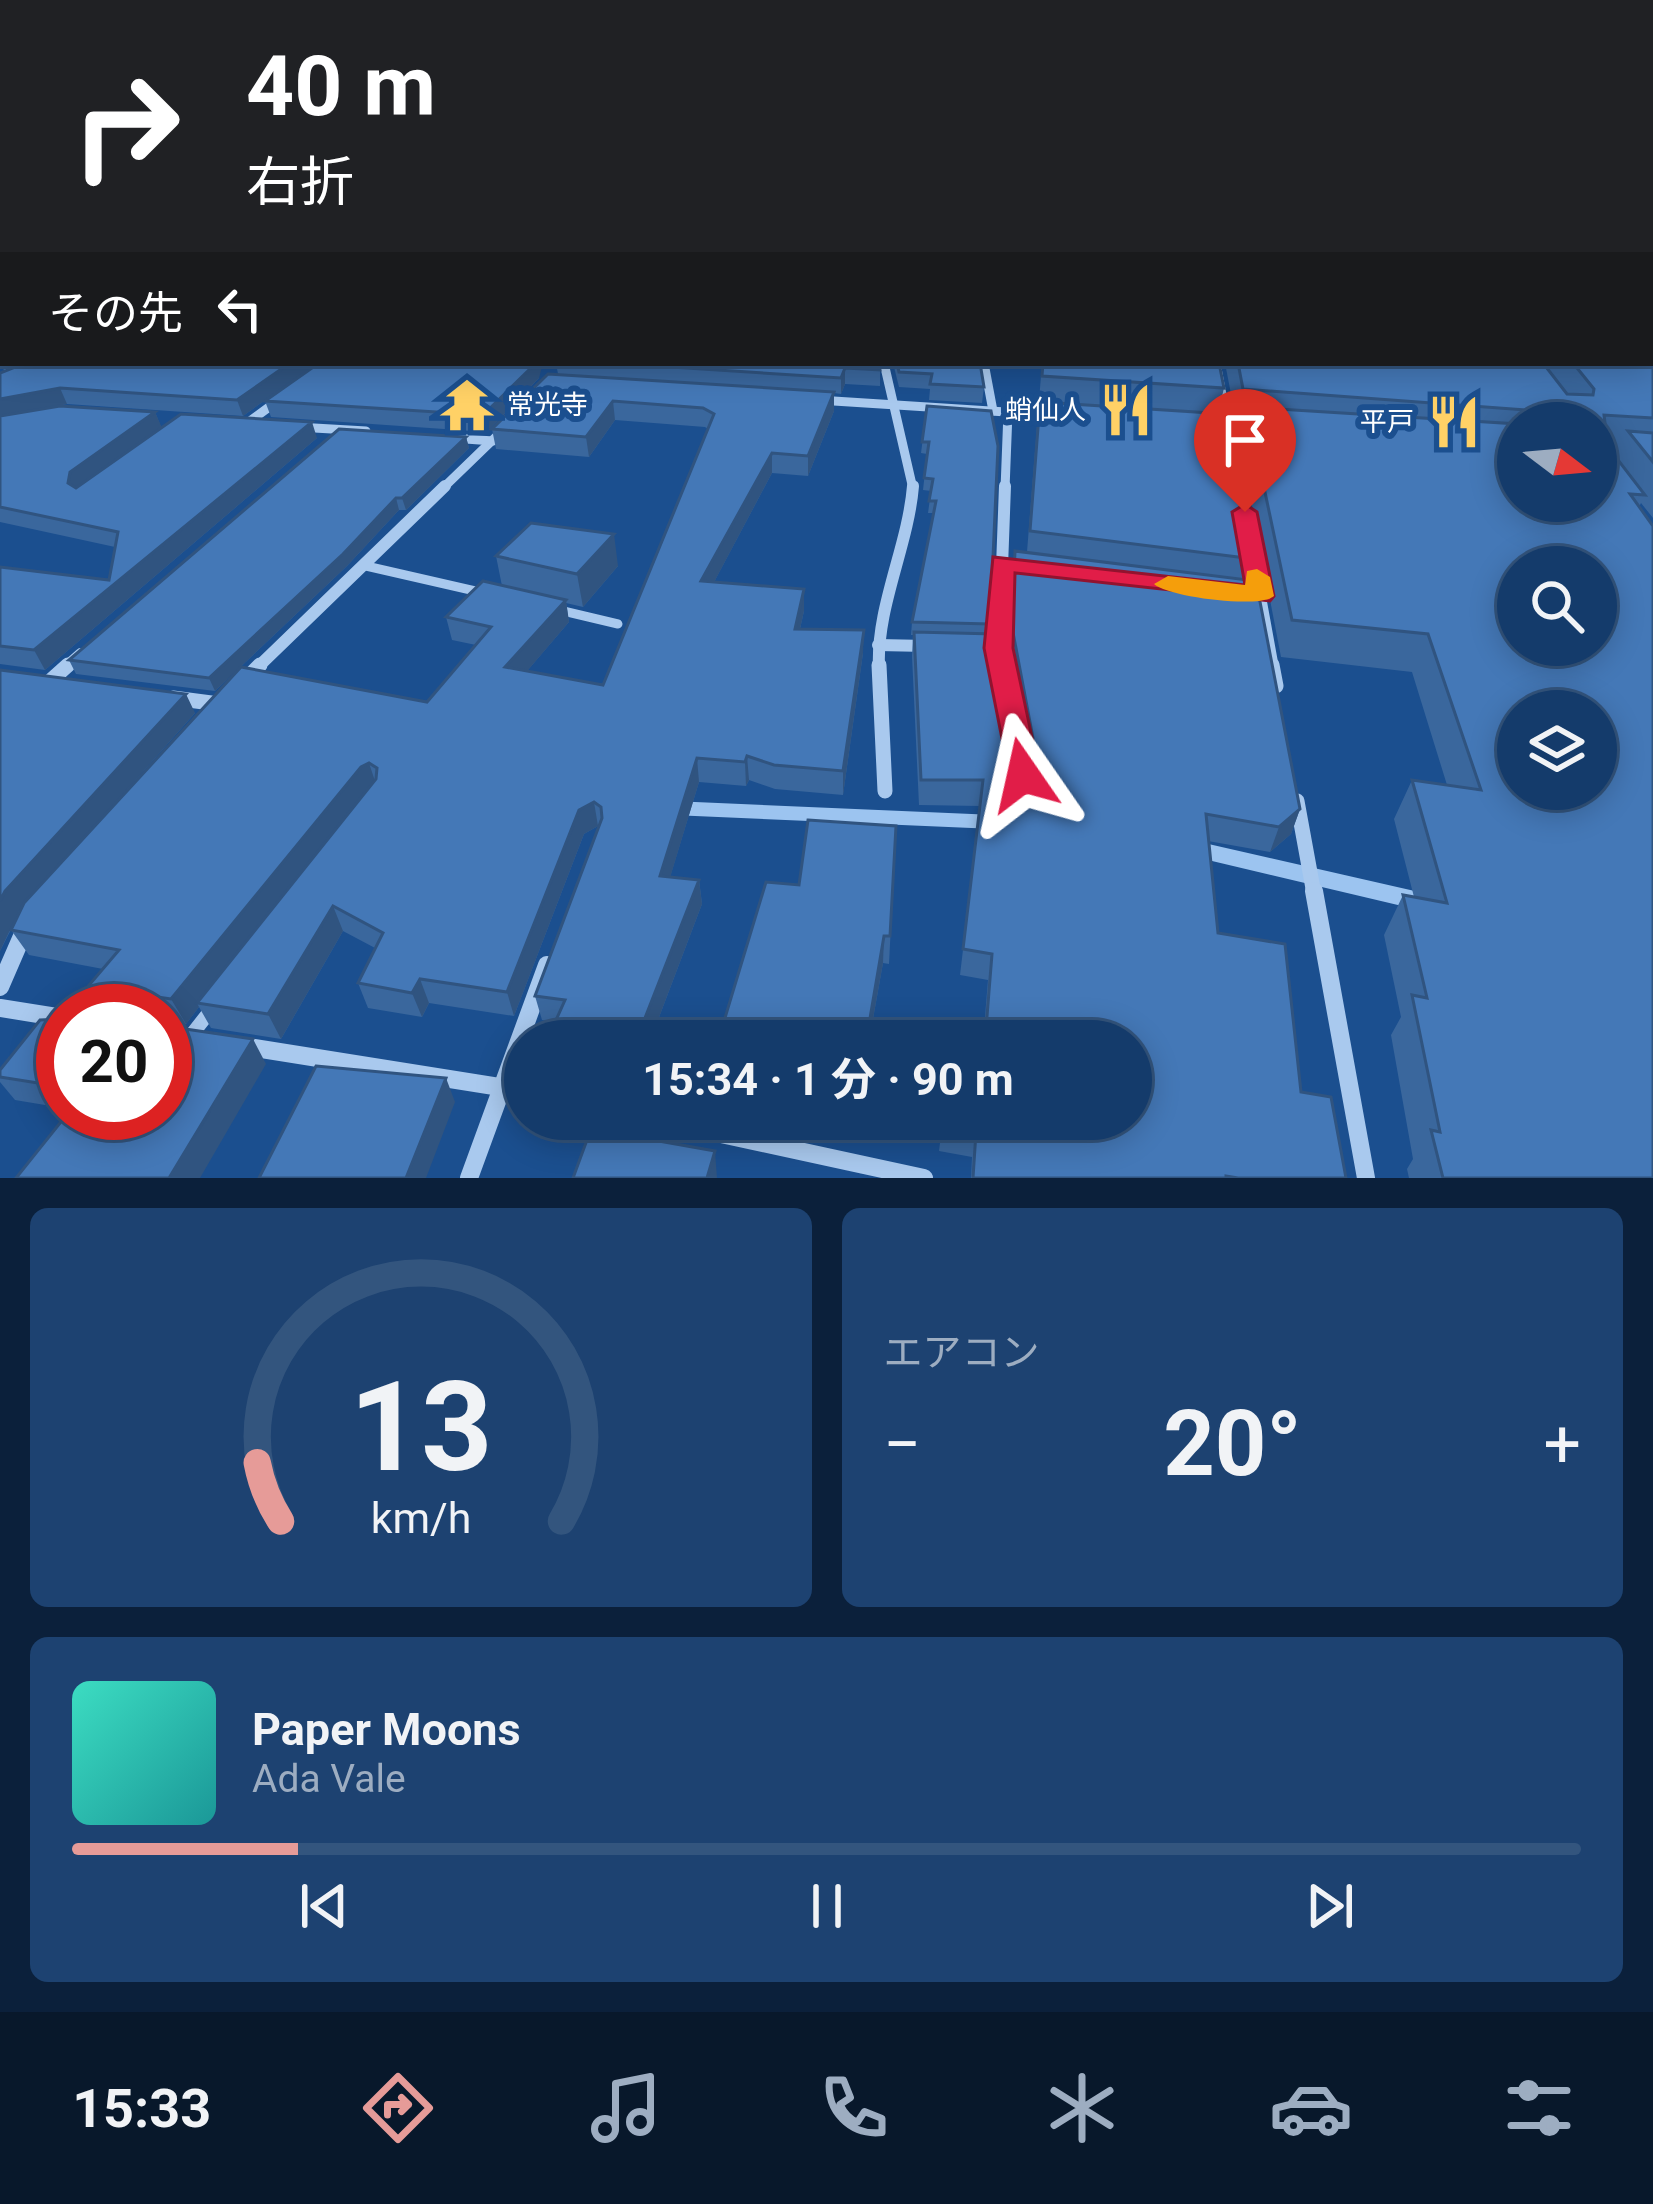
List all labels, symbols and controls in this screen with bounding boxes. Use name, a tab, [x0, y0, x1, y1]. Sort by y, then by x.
text: 40 m	[246, 37, 436, 136]
icon: right	[48, 48, 204, 204]
text: 右折	[246, 151, 354, 214]
icon: left	[207, 276, 273, 342]
text: その先	[48, 287, 183, 340]
temple icon: 常光寺	[438, 376, 496, 434]
restaurant icon: 蛸仙人	[1097, 381, 1155, 439]
place label: 常光寺	[507, 389, 588, 421]
pin	[1194, 389, 1296, 512]
restaurant icon: 平戸	[1425, 393, 1483, 451]
place label: 蛸仙人	[1005, 394, 1086, 426]
north arrow	[1497, 402, 1617, 522]
map controls	[1497, 402, 1617, 810]
place label: 平戸	[1360, 406, 1414, 438]
icon: arrive	[1212, 407, 1278, 473]
button: search	[1497, 546, 1617, 666]
button: layers	[1497, 690, 1617, 810]
position arrow	[960, 712, 1086, 838]
speed limit sign: 20	[36, 984, 192, 1140]
text: 15:34 · 1 分 · 90 m	[642, 1053, 1014, 1106]
text: エアコン	[884, 1330, 1040, 1376]
text: 13	[349, 1354, 492, 1500]
text: 20°	[1163, 1392, 1302, 1497]
text: −	[884, 1406, 921, 1483]
text: +	[1544, 1406, 1581, 1483]
text: km/h	[370, 1492, 471, 1542]
text: Paper Moons	[252, 1703, 521, 1756]
text: Ada Vale	[252, 1756, 406, 1802]
icon: previous	[291, 1873, 357, 1939]
icon: pause	[794, 1873, 860, 1939]
icon: next	[1297, 1873, 1363, 1939]
icon: directions	[356, 2066, 440, 2150]
icon: music	[584, 2066, 668, 2150]
icon: phone	[812, 2066, 896, 2150]
icon: climate	[1040, 2066, 1124, 2150]
icon: car	[1269, 2066, 1353, 2150]
icon: filters	[1497, 2066, 1581, 2150]
text: 15:33	[72, 2077, 211, 2140]

